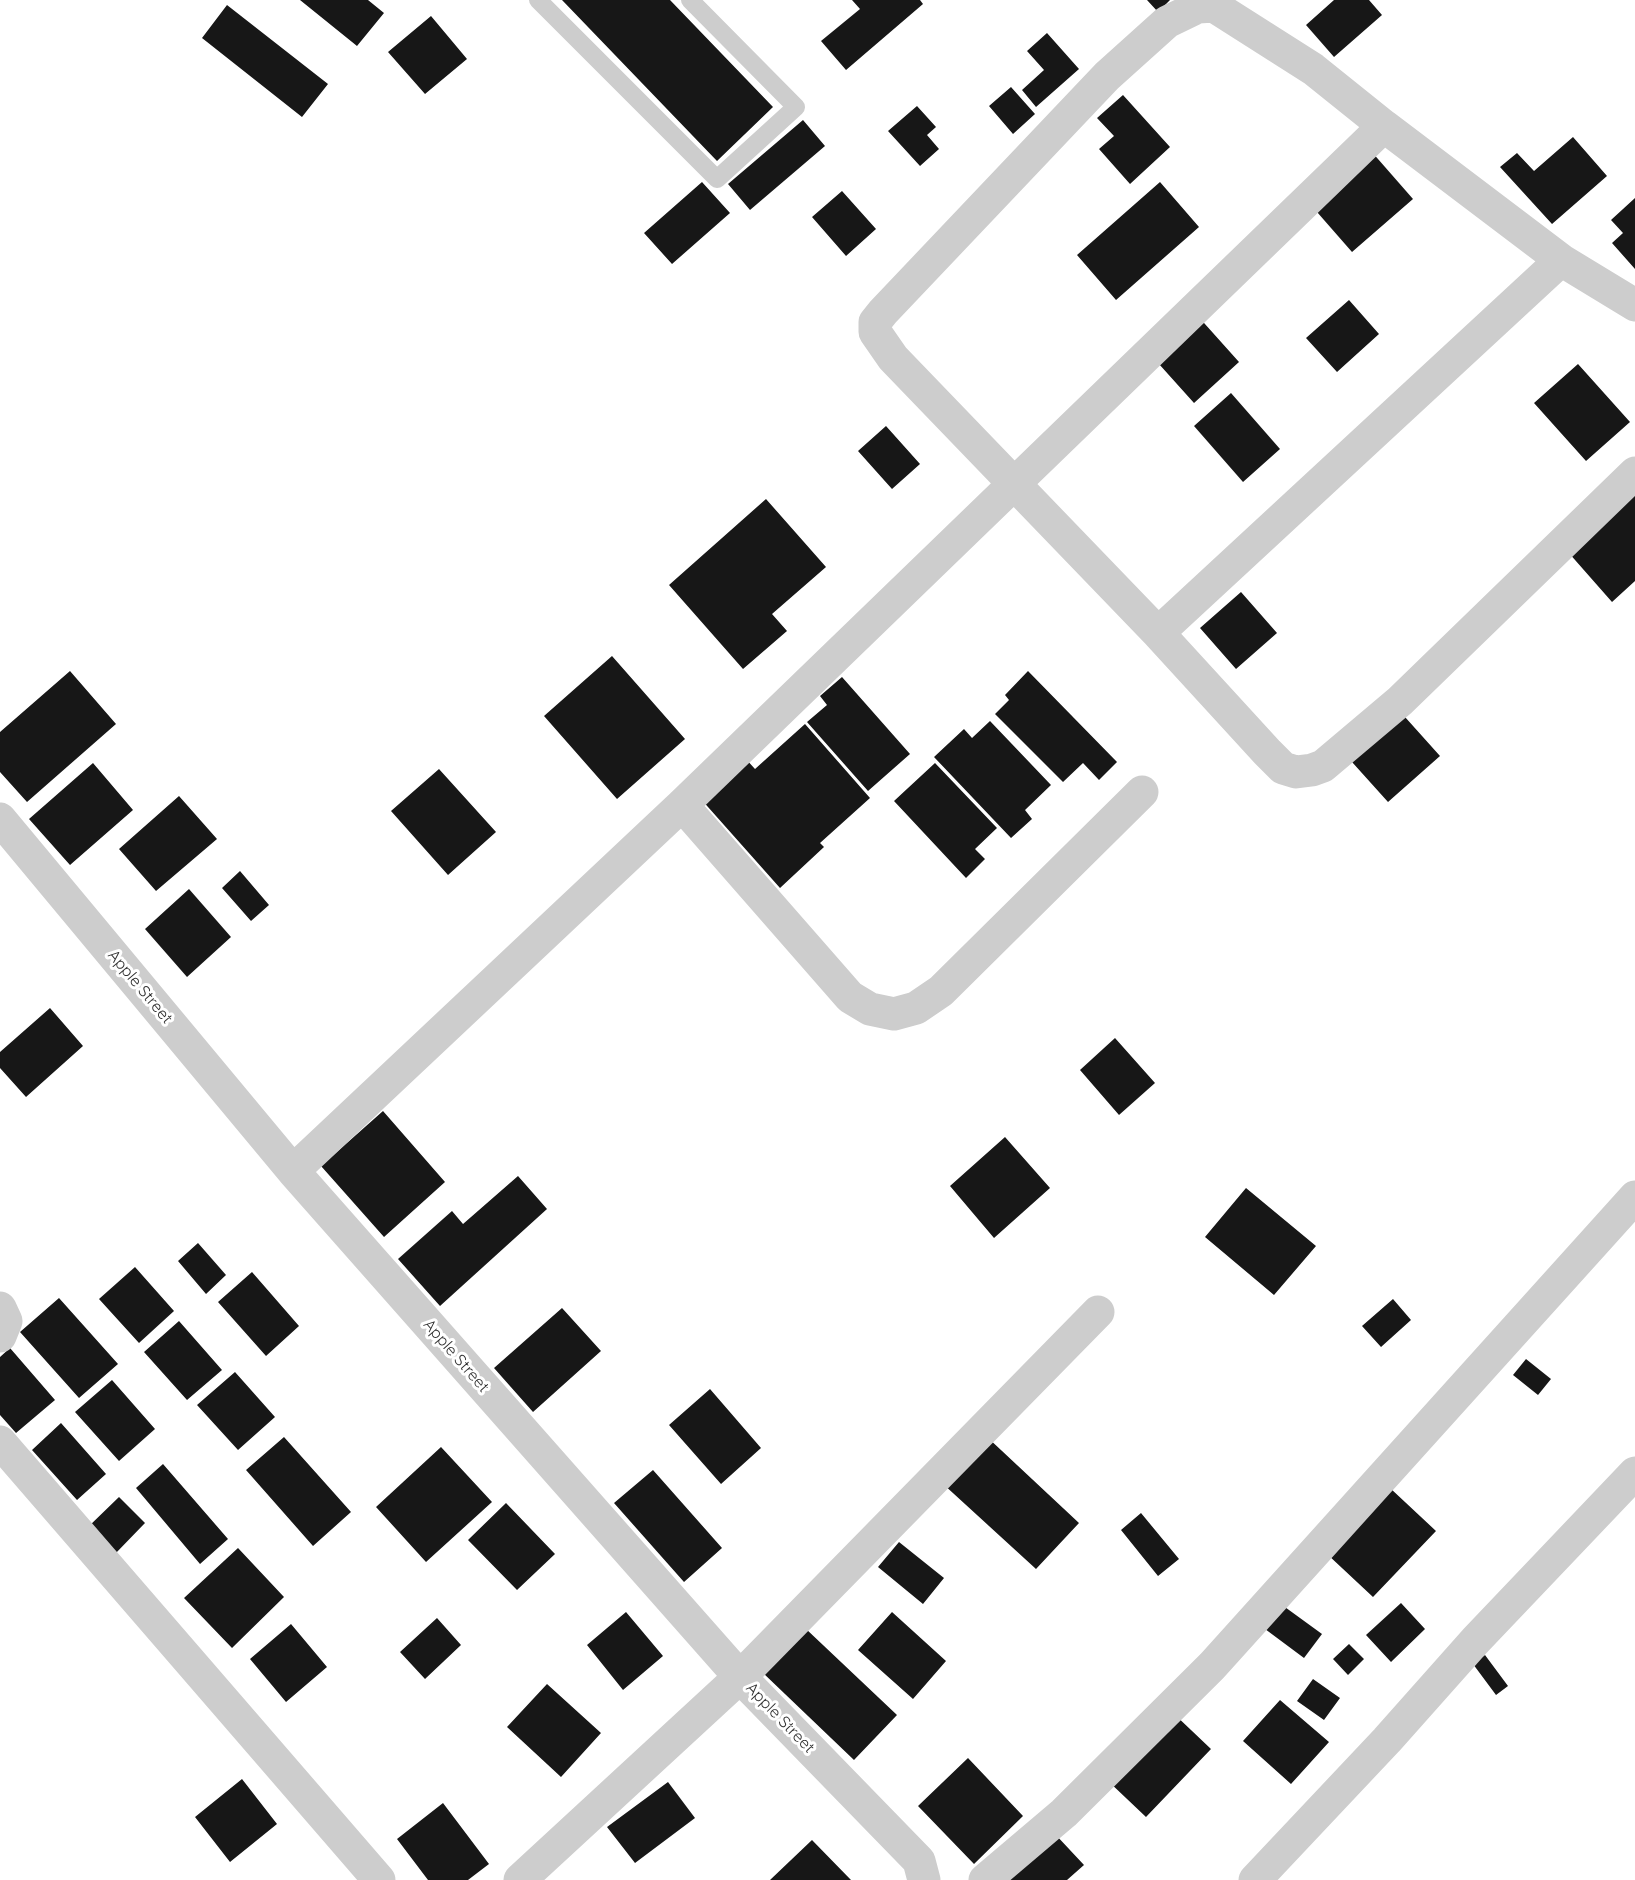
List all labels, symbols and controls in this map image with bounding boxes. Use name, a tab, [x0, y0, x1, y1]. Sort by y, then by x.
street label: Apple Street	[104, 946, 176, 1028]
street label: Apple Street	[419, 1316, 493, 1396]
street label: Apple Street	[742, 1679, 818, 1757]

